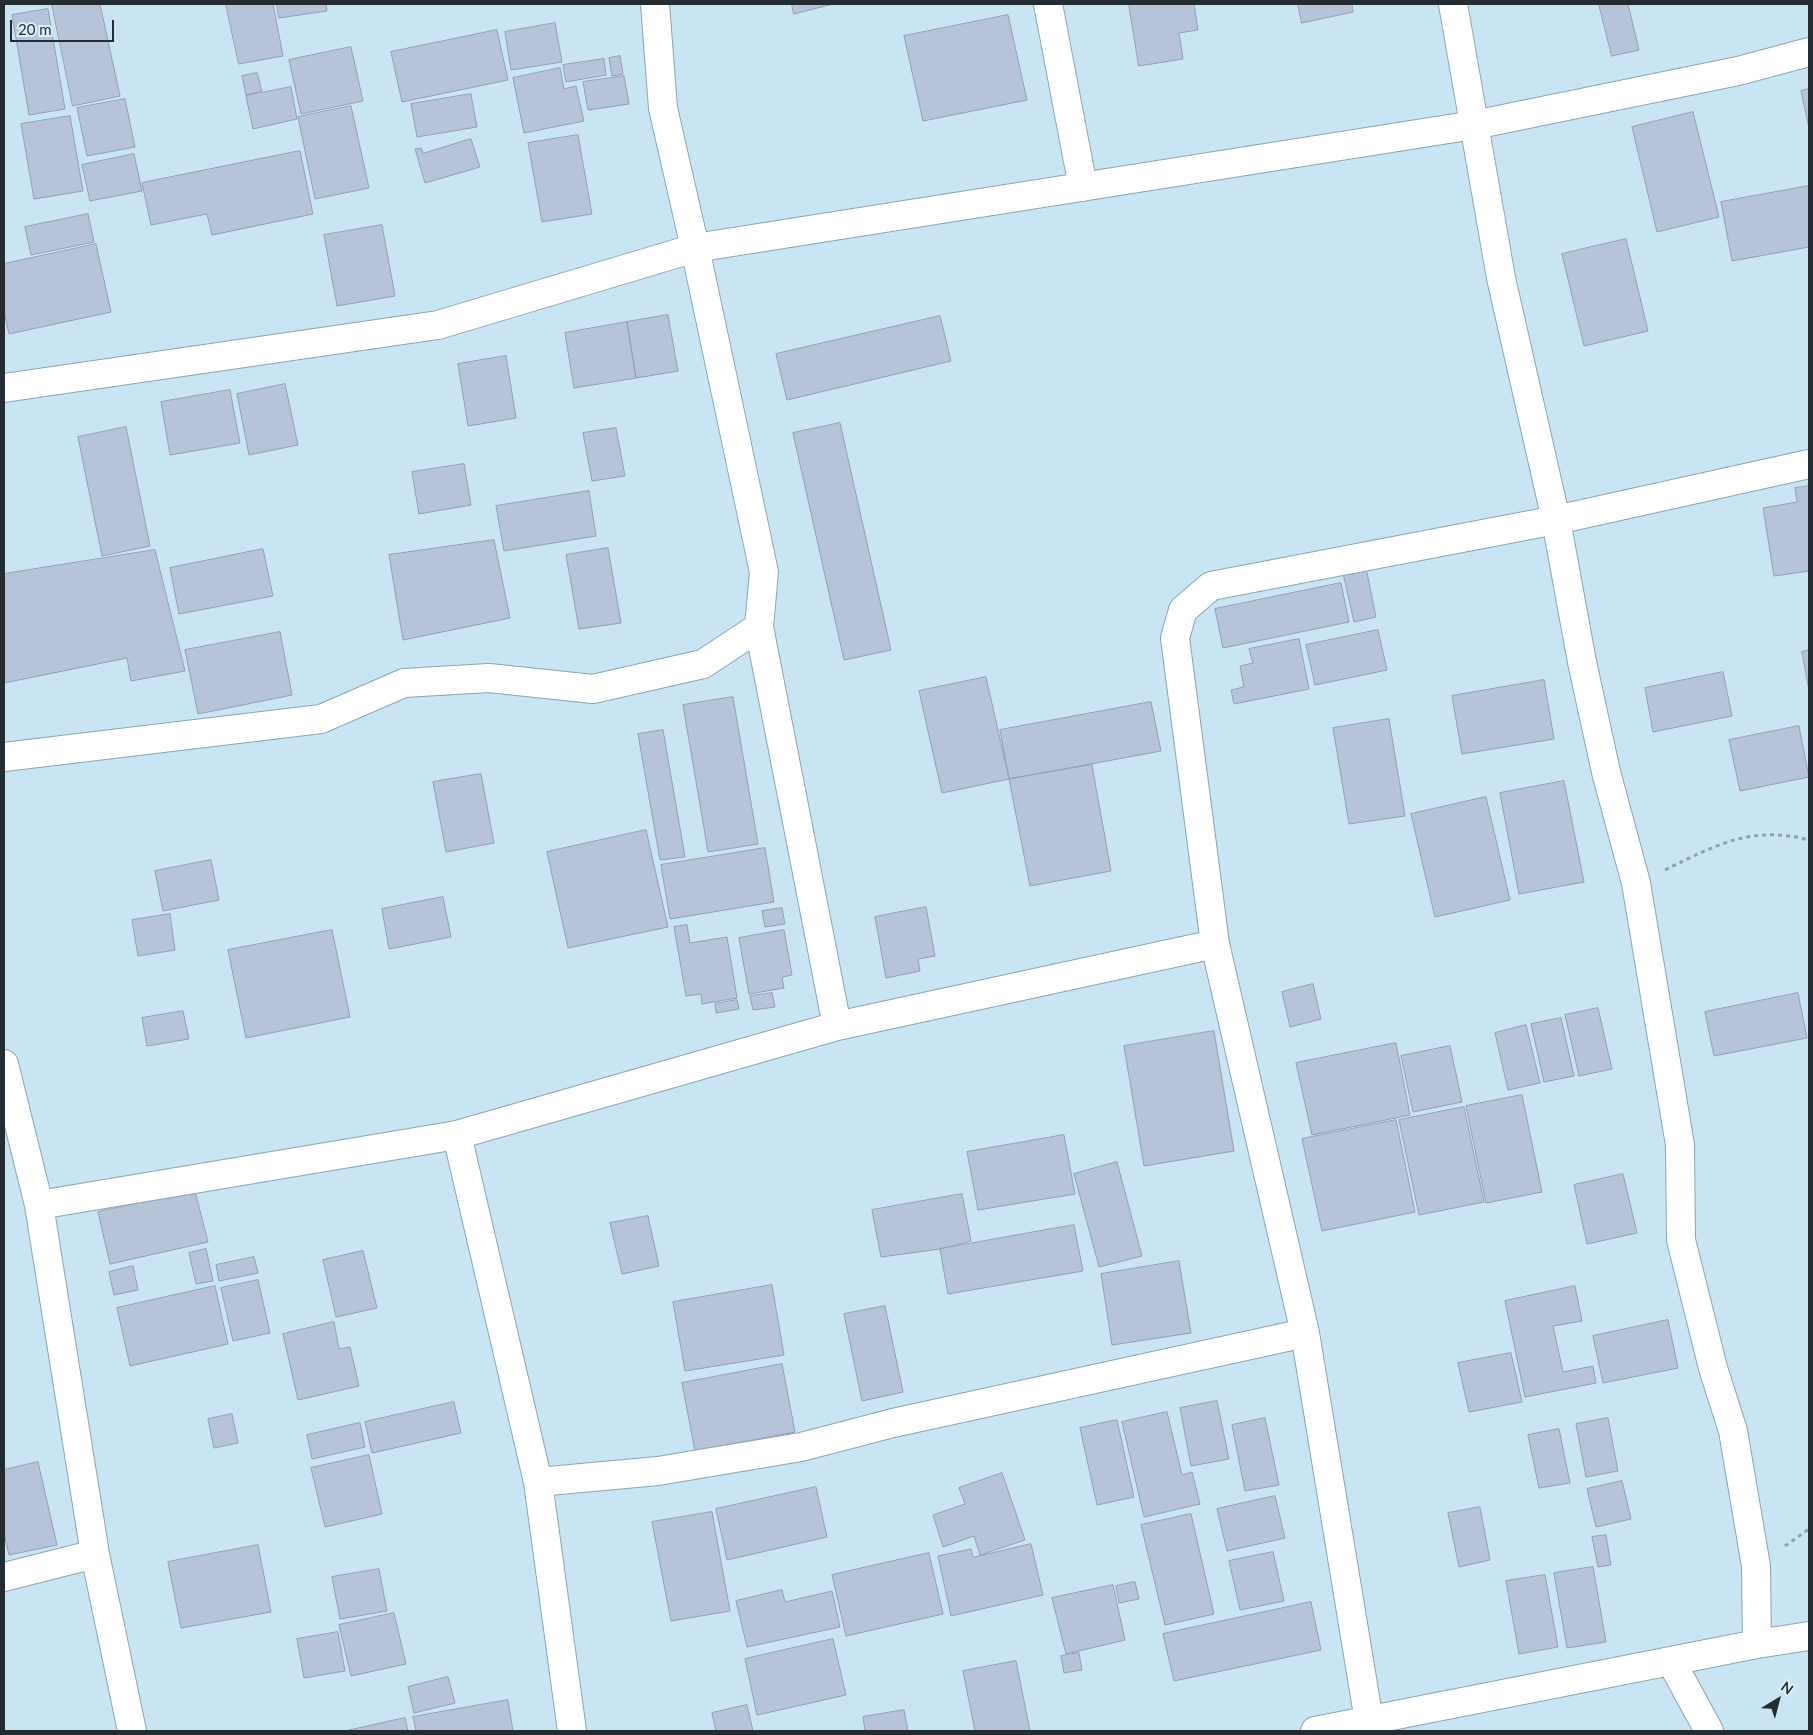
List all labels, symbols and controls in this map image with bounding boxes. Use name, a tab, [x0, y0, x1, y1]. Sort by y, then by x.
scale bar	[12, 10, 116, 42]
text: 20 m	[18, 20, 52, 38]
north arrow	[1753, 1675, 1803, 1725]
text: N	[1778, 1678, 1797, 1698]

